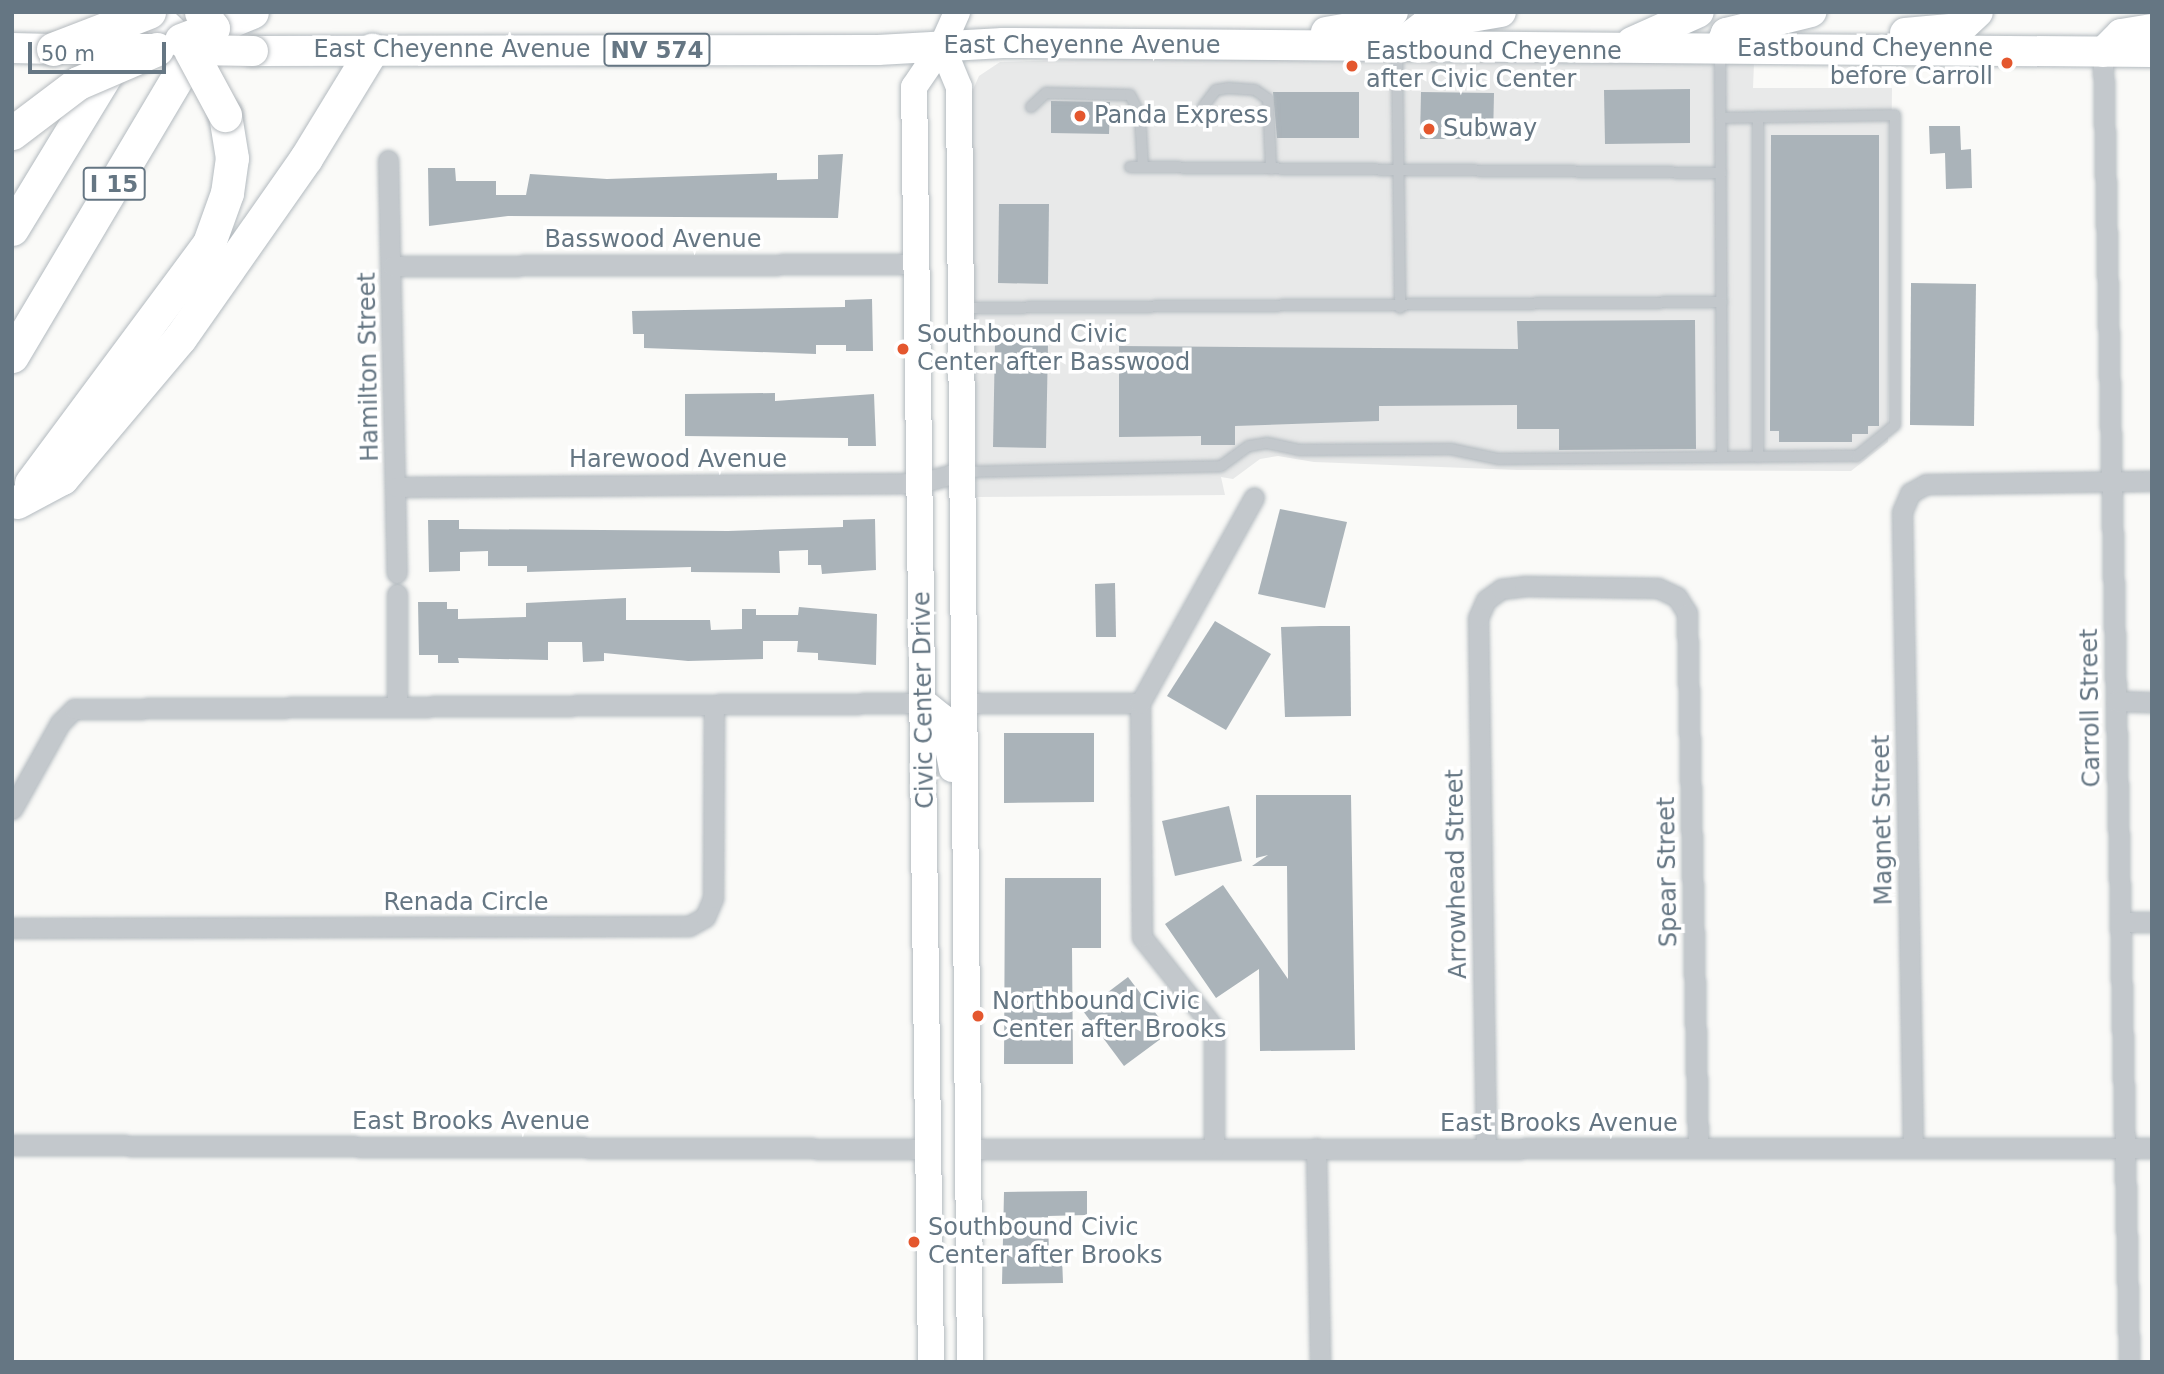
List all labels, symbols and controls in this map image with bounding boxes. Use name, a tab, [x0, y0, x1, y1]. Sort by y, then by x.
scale bar	[32, 28, 170, 72]
road number: NV 574	[603, 31, 711, 70]
street label: East Cheyenne Avenue	[943, 32, 1221, 60]
place label: Eastbound Cheyenne before Carroll	[1737, 35, 1993, 91]
street label: East Cheyenne Avenue	[313, 36, 591, 64]
place label: Eastbound Cheyenne after Civic Center	[1366, 38, 1622, 94]
text: 50 m	[41, 42, 95, 66]
marker: Eastbound Cheyenne before Carroll	[1999, 55, 2015, 71]
marker: Eastbound Cheyenne after Civic Center	[1344, 58, 1360, 74]
place label: Panda Express	[1094, 102, 1269, 130]
marker: Panda Express	[1072, 108, 1088, 124]
place label: Subway	[1443, 115, 1537, 143]
marker: Subway	[1421, 121, 1437, 137]
road number: I 15	[82, 164, 146, 204]
street label: Basswood Avenue	[544, 226, 762, 254]
street label: Hamilton Street	[353, 272, 385, 462]
place label: Southbound Civic Center after Basswood	[917, 321, 1190, 377]
marker: Southbound Civic Center after Basswood	[895, 341, 911, 357]
street label: Harewood Avenue	[569, 446, 787, 474]
street label: Civic Center Drive	[908, 591, 940, 809]
street label: Carroll Street	[2075, 628, 2107, 788]
street label: Magnet Street	[1867, 734, 1899, 906]
street label: Arrowhead Street	[1441, 769, 1473, 979]
street label: Spear Street	[1652, 797, 1684, 947]
street label: Renada Circle	[383, 889, 549, 917]
place label: Northbound Civic Center after Brooks	[992, 988, 1226, 1044]
marker: Northbound Civic Center after Brooks	[970, 1008, 986, 1024]
street label: East Brooks Avenue	[352, 1108, 590, 1136]
street label: East Brooks Avenue	[1440, 1110, 1678, 1138]
place label: Southbound Civic Center after Brooks	[928, 1214, 1162, 1270]
marker: Southbound Civic Center after Brooks	[906, 1234, 922, 1250]

